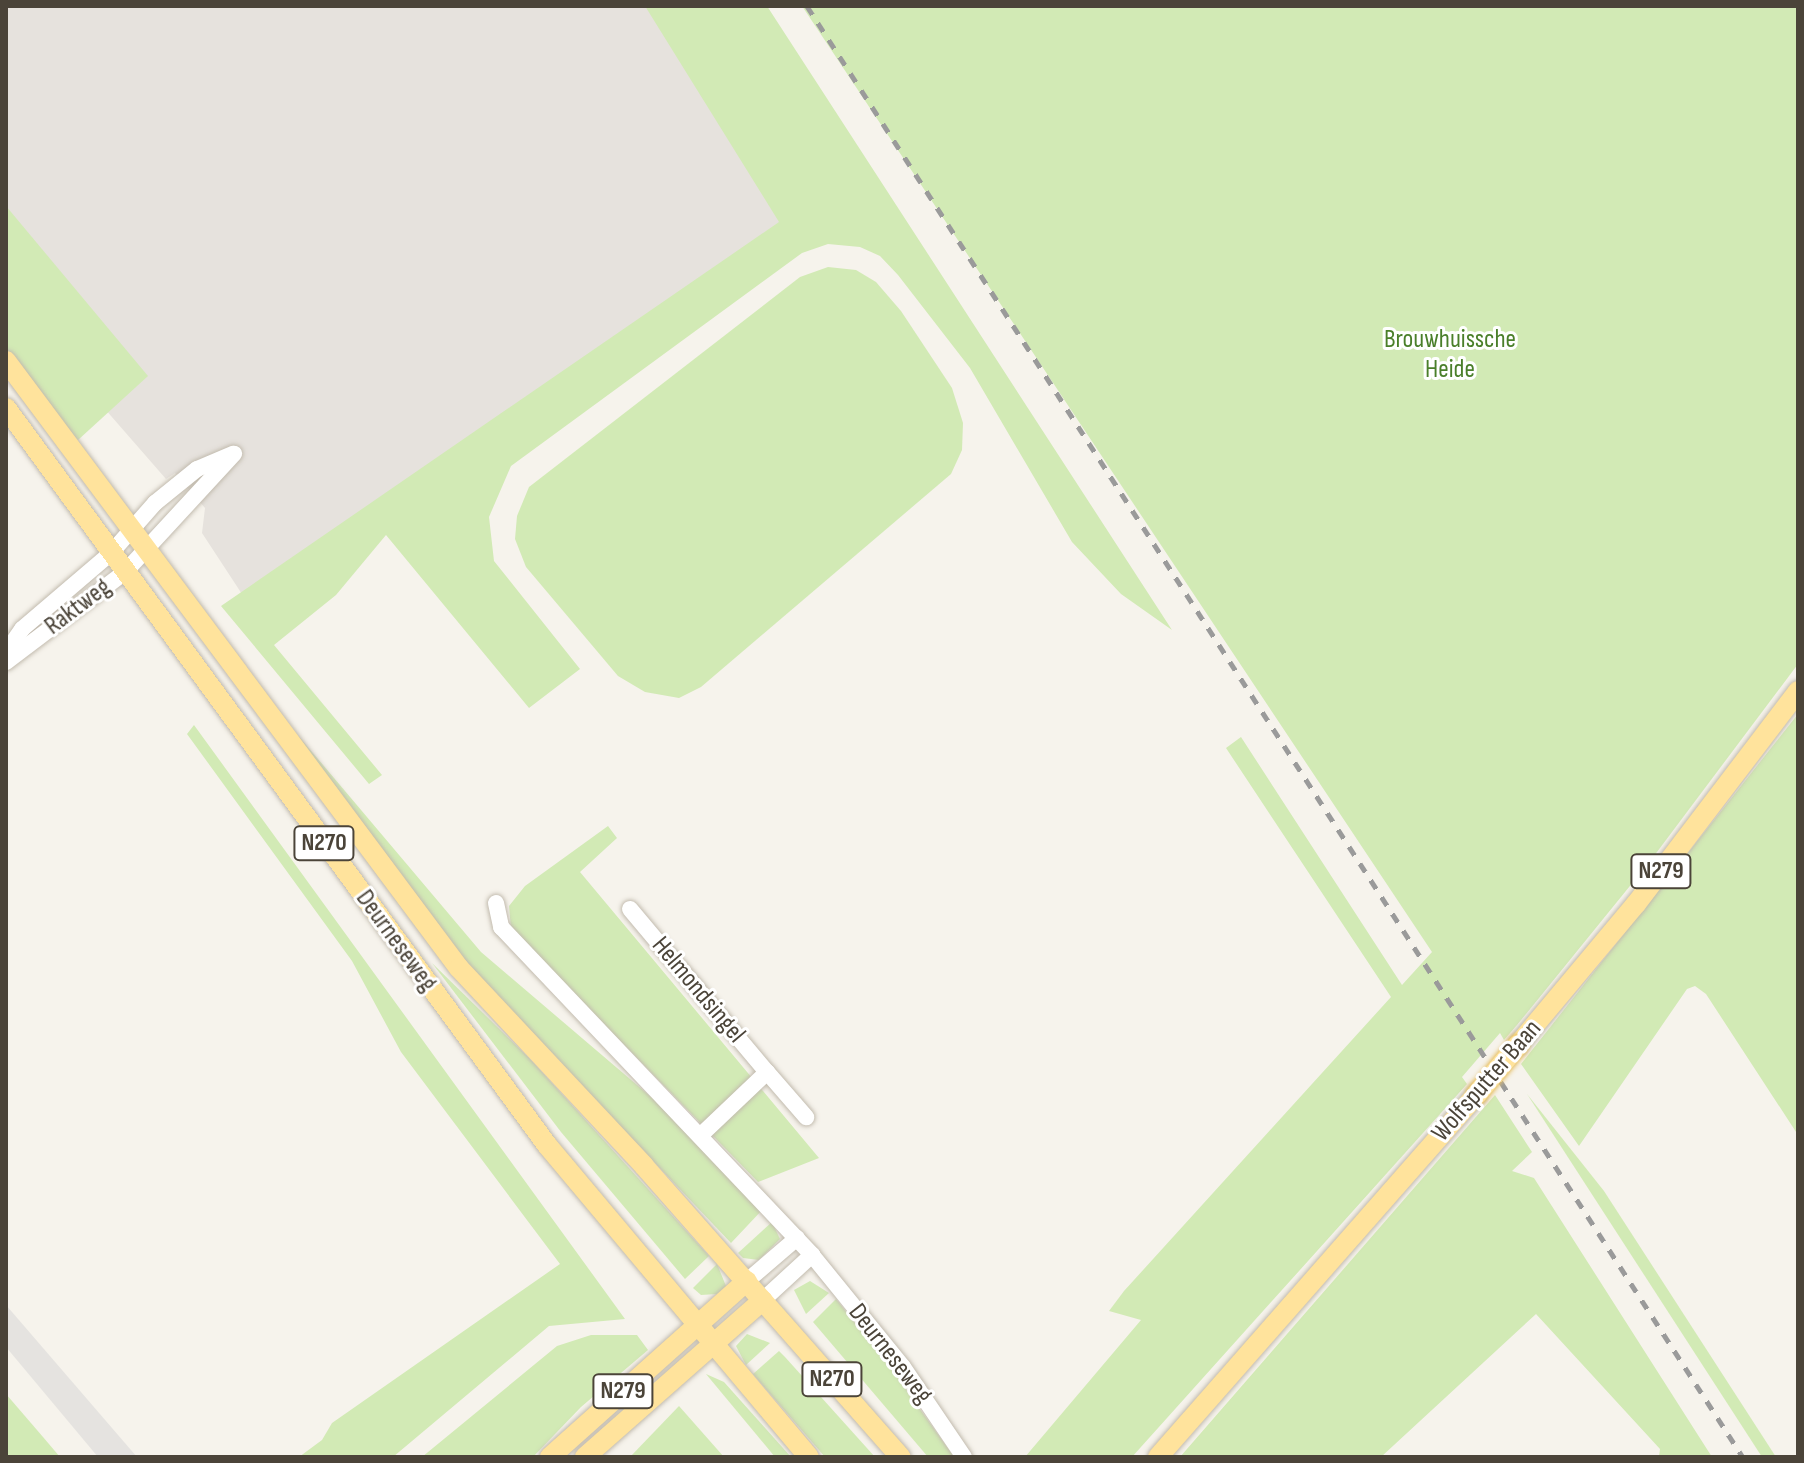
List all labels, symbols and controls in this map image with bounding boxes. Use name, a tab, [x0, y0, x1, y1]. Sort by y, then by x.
park label: Brouwhuissche Heide	[1384, 324, 1516, 386]
street label: Raktweg	[39, 572, 117, 642]
road number: N270	[292, 823, 356, 863]
road number: N279	[1629, 851, 1693, 891]
street label: Deurneseweg	[349, 884, 443, 998]
street label: Helmondsingel	[645, 931, 751, 1049]
street label: Wolfsputter Baan	[1426, 1014, 1548, 1148]
street label: Deurneseweg	[841, 1298, 939, 1410]
road number: N270	[800, 1359, 864, 1399]
road number: N279	[591, 1371, 655, 1411]

